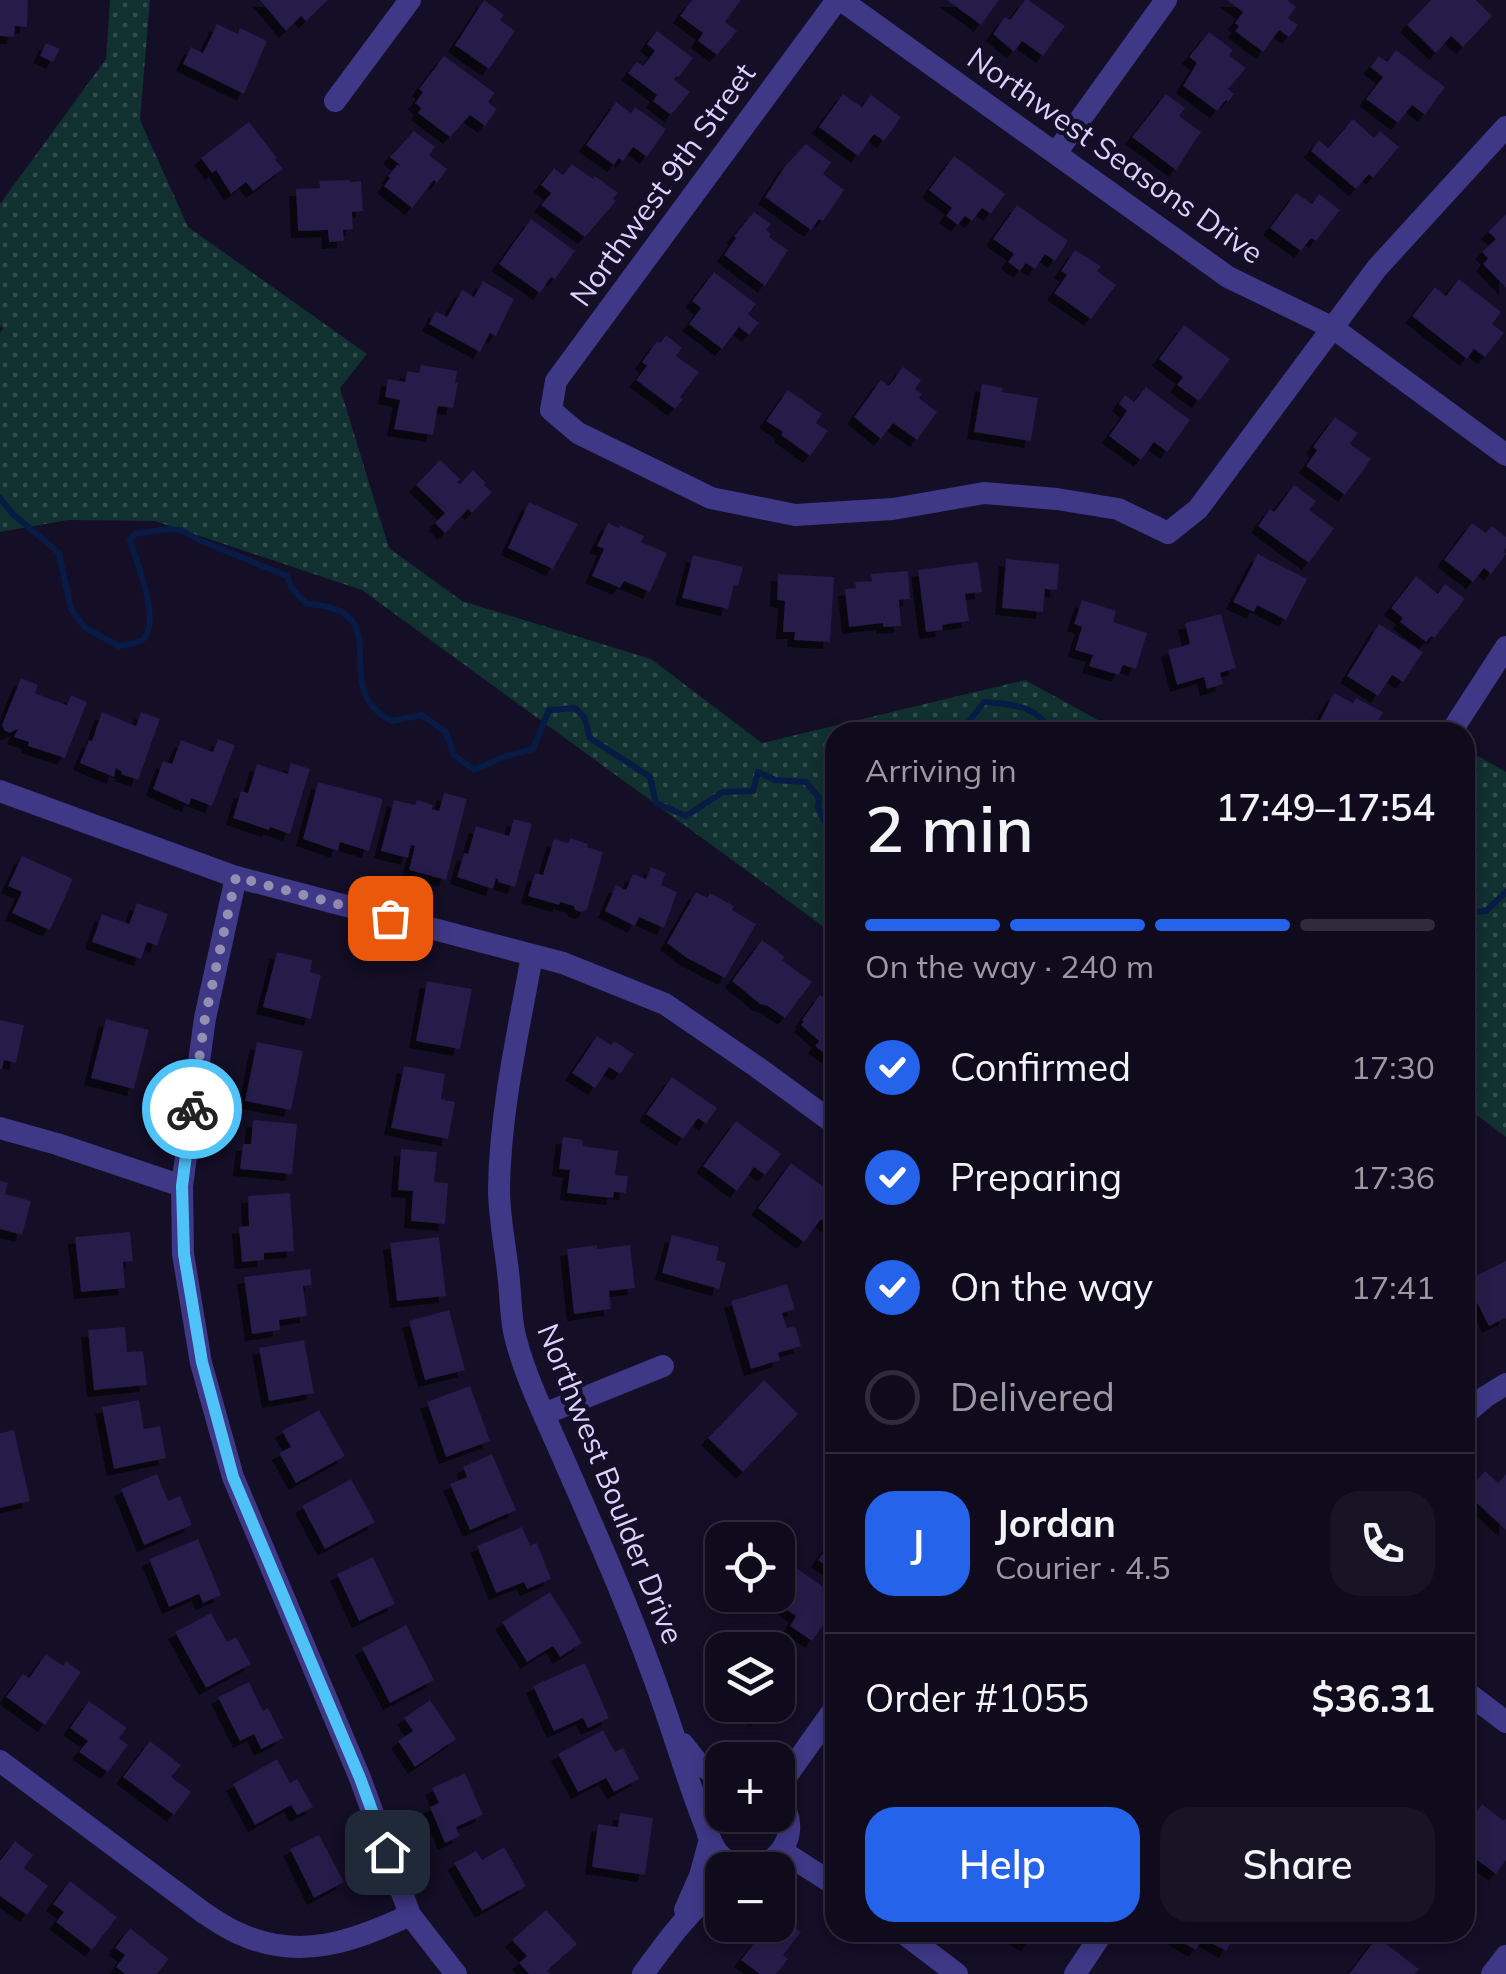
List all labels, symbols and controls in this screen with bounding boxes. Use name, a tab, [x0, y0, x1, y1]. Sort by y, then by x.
street label: Northwest Seasons Drive	[960, 39, 1271, 272]
street label: Northwest 9th Street	[561, 55, 763, 313]
text: Arriving in	[865, 750, 1017, 790]
text: 17:49–17:54	[1215, 783, 1435, 831]
text: 2 min	[865, 787, 1034, 868]
pin	[348, 876, 433, 961]
icon: bag	[363, 891, 418, 946]
text: On the way · 240 m	[865, 946, 1154, 986]
icon: check	[865, 1040, 920, 1095]
text: Confirmed	[950, 1043, 1131, 1091]
text: 17:30	[1351, 1047, 1435, 1087]
courier	[142, 1059, 242, 1159]
icon: bike	[165, 1082, 220, 1137]
icon: check	[865, 1150, 920, 1205]
text: Preparing	[950, 1153, 1122, 1201]
text: 17:36	[1351, 1157, 1435, 1197]
icon: check	[865, 1260, 920, 1315]
text: On the way	[950, 1263, 1153, 1311]
text: 17:41	[1351, 1267, 1435, 1307]
street label: Northwest Boulder Drive	[529, 1318, 693, 1649]
text: Delivered	[950, 1373, 1115, 1421]
button: phone	[1330, 1491, 1435, 1596]
text: Jordan	[995, 1499, 1116, 1547]
text: J	[911, 1519, 924, 1567]
map controls	[705, 1522, 795, 1942]
button: locate	[705, 1522, 795, 1612]
text: Courier · 4.5	[995, 1547, 1171, 1587]
button: layers	[705, 1632, 795, 1722]
text: Order #1055	[865, 1674, 1089, 1722]
text: $36.31	[1312, 1674, 1435, 1722]
button: +	[705, 1742, 795, 1832]
button: Help	[865, 1807, 1140, 1922]
button: Share	[1160, 1807, 1435, 1922]
pin	[345, 1810, 430, 1895]
icon: home	[360, 1825, 415, 1880]
button: −	[705, 1852, 795, 1942]

